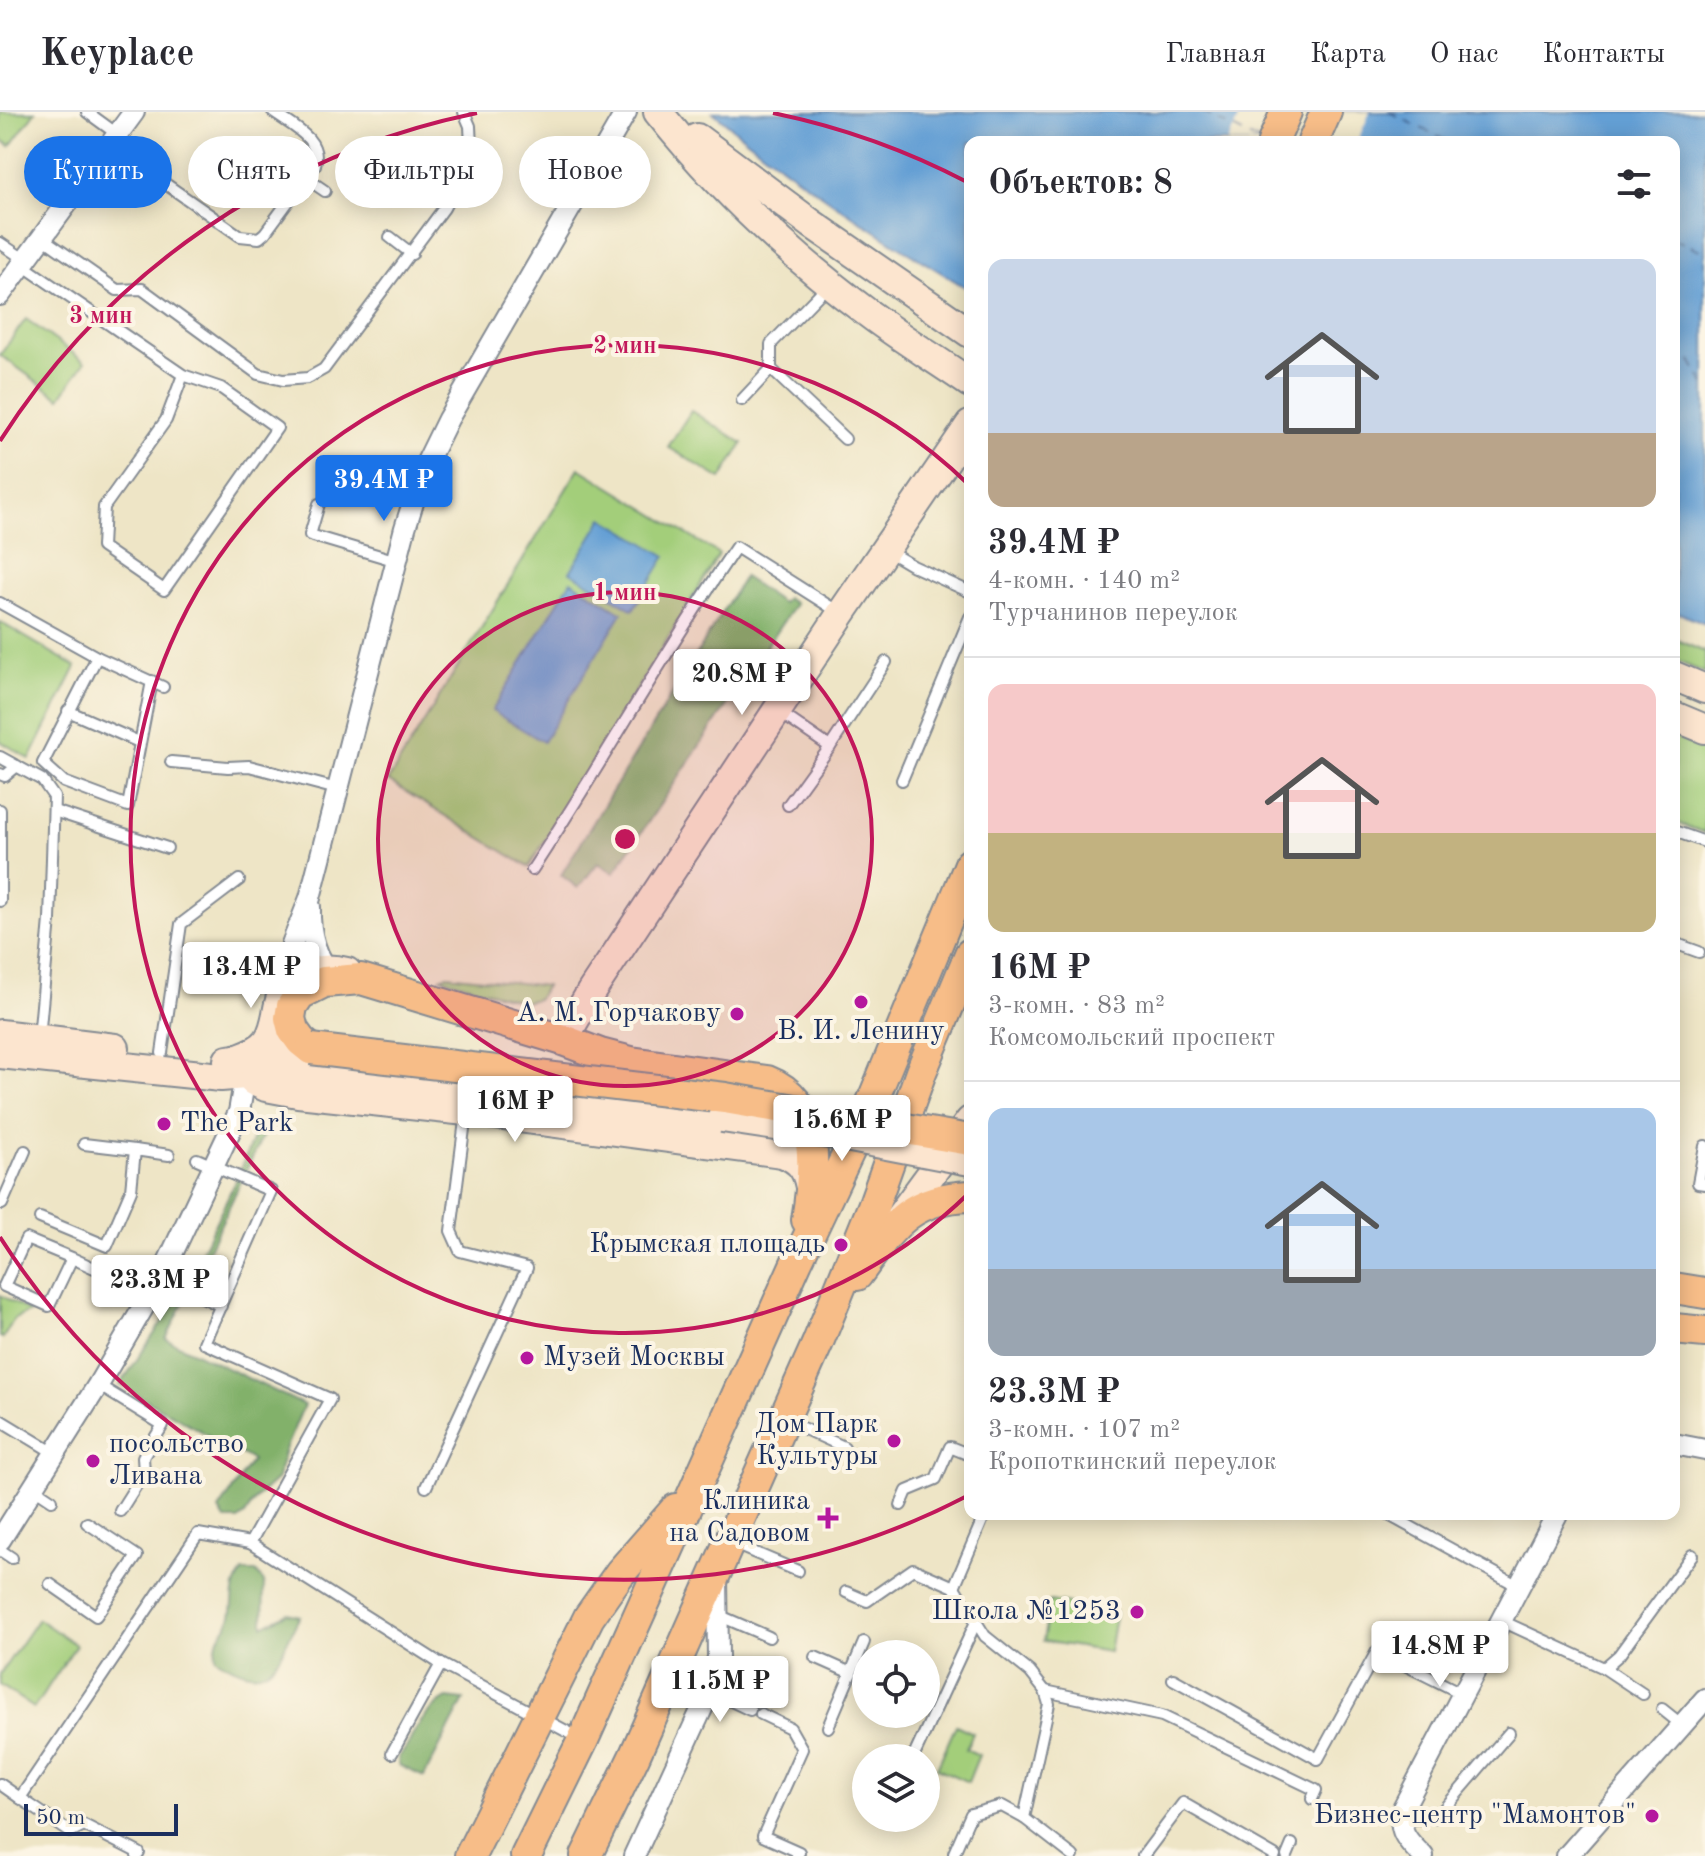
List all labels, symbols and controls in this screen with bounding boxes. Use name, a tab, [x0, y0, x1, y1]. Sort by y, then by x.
text: Keyplace	[40, 36, 195, 74]
text: Главная	[1165, 41, 1266, 69]
text: Карта	[1310, 41, 1386, 69]
text: О нас	[1430, 41, 1499, 69]
text: Контакты	[1543, 41, 1665, 69]
chip: Купить	[24, 136, 172, 208]
chip: Снять	[188, 136, 319, 208]
chip: Фильтры	[335, 136, 503, 208]
chip: Новое	[519, 136, 651, 208]
icon: filters	[1612, 162, 1656, 206]
text: Объектов: 8	[988, 167, 1173, 201]
text: 3 мин	[69, 305, 133, 329]
icon: home	[1250, 311, 1394, 455]
text: 2 мин	[593, 335, 657, 359]
pin: 39.4M ₽	[310, 455, 458, 523]
text: 39.4M ₽	[333, 468, 435, 494]
text: 39.4M ₽	[988, 527, 1120, 561]
text: 4-комн. · 140 m²	[988, 568, 1180, 594]
text: 1 мин	[593, 582, 657, 606]
text: Турчанинов переулок	[988, 600, 1238, 626]
pin: 20.8M ₽	[668, 649, 816, 717]
text: 20.8M ₽	[691, 662, 793, 688]
icon: home	[1250, 736, 1394, 880]
centre of rings	[611, 825, 639, 853]
pin: 13.4M ₽	[177, 942, 325, 1010]
text: 16M ₽	[988, 952, 1091, 986]
text: 13.4M ₽	[200, 955, 302, 981]
marker: В. И. Ленину	[852, 993, 870, 1011]
text: 3-комн. · 83 m²	[988, 993, 1165, 1019]
place label: А. М. Горчакову	[516, 1000, 721, 1028]
marker: А. М. Горчакову	[728, 1005, 746, 1023]
place label: В. И. Ленину	[777, 1018, 945, 1046]
text: Комсомольский проспект	[988, 1025, 1275, 1051]
pin: 16M ₽	[459, 1076, 571, 1144]
text: 16M ₽	[476, 1089, 554, 1115]
pin: 15.6M ₽	[768, 1095, 916, 1163]
text: 15.6M ₽	[791, 1108, 893, 1134]
place label: The Park	[180, 1110, 294, 1138]
marker: The Park	[155, 1115, 173, 1133]
icon: home	[1250, 1160, 1394, 1304]
place label: Крымская площадь	[589, 1231, 825, 1259]
marker: Крымская площадь	[832, 1236, 850, 1254]
pin: 23.3M ₽	[86, 1255, 234, 1323]
text: 23.3M ₽	[109, 1268, 211, 1294]
place label: Музей Москвы	[543, 1344, 725, 1372]
marker: Музей Москвы	[518, 1349, 536, 1367]
text: 23.3M ₽	[988, 1376, 1120, 1410]
place label: Дом Парк Культуры	[755, 1411, 878, 1471]
text: 3-комн. · 107 m²	[988, 1417, 1180, 1443]
place label: посольство Ливана	[109, 1431, 244, 1491]
marker: Дом Парк Культуры	[885, 1432, 903, 1450]
text: Кропоткинский переулок	[988, 1449, 1277, 1475]
marker: посольство Ливана	[84, 1452, 102, 1470]
place label: Клиника на Садовом	[669, 1488, 810, 1548]
marker: Клиника на Садовом	[817, 1507, 839, 1529]
place label: Школа №1253	[932, 1598, 1121, 1626]
marker: Школа №1253	[1128, 1603, 1146, 1621]
pin: 14.8M ₽	[1366, 1621, 1514, 1689]
text: 14.8M ₽	[1389, 1634, 1491, 1660]
map controls	[852, 1640, 940, 1832]
button: locate	[852, 1640, 940, 1728]
pin: 11.5M ₽	[646, 1656, 794, 1724]
text: 11.5M ₽	[669, 1669, 771, 1695]
button: layers	[852, 1744, 940, 1832]
scale bar	[24, 1800, 178, 1836]
place label: Бизнес-центр "Мамонтов"	[1314, 1802, 1636, 1830]
text: 50 m	[36, 1807, 85, 1829]
marker: Бизнес-центр "Мамонтов"	[1643, 1807, 1661, 1825]

